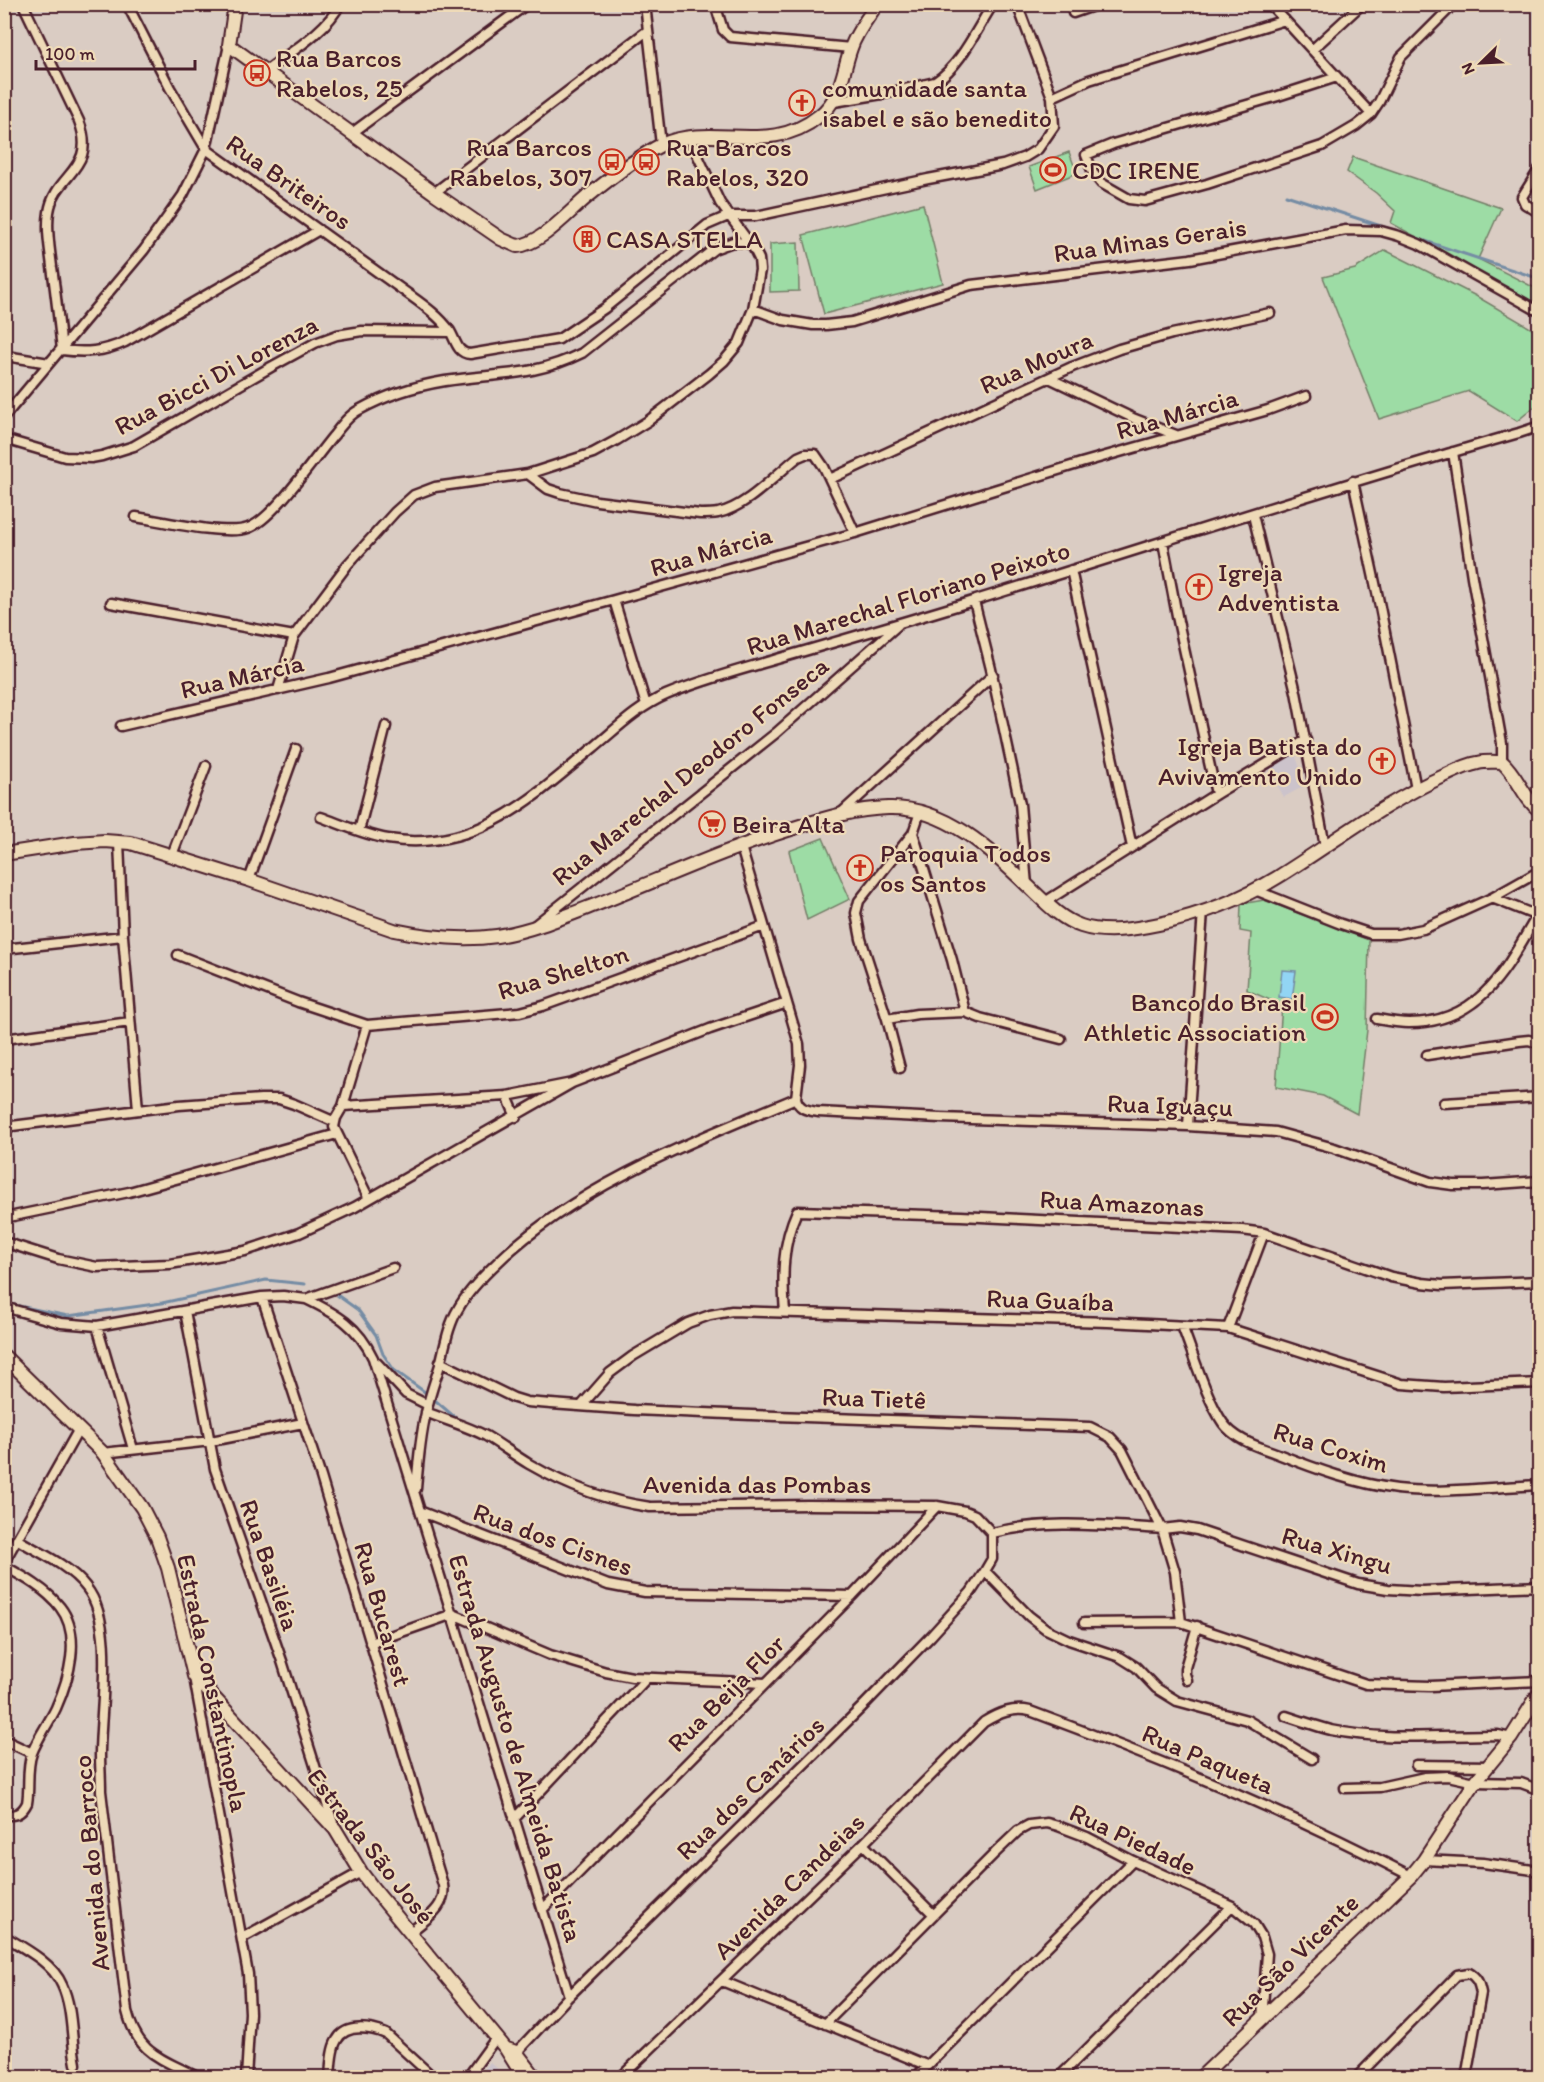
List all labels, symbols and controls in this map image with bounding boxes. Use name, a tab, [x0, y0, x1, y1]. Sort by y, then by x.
scale bar	[36, 33, 195, 71]
north arrow	[1451, 33, 1511, 93]
place label: Rua Barcos Rabelos, 25	[276, 42, 403, 104]
text: 100 m	[45, 43, 95, 65]
bus stop icon: Rua Barcos Rabelos, 25	[242, 58, 272, 88]
text: N	[1457, 60, 1479, 78]
place label: comunidade santa isabel e são benedito	[822, 72, 1052, 134]
church icon: comunidade santa isabel e são benedito	[787, 88, 817, 118]
street label: Rua Briteiros	[220, 127, 358, 237]
place label: Rua Barcos Rabelos, 307	[450, 131, 592, 193]
place label: Rua Barcos Rabelos, 320	[666, 131, 809, 193]
bus stop icon: Rua Barcos Rabelos, 307	[597, 147, 627, 177]
bus stop icon: Rua Barcos Rabelos, 320	[631, 147, 661, 177]
place label: CDC IRENE	[1072, 154, 1200, 186]
sports icon: CDC IRENE	[1038, 155, 1068, 185]
street label: Rua Minas Gerais	[1052, 211, 1248, 269]
place label: CASA STELLA	[606, 223, 763, 255]
building icon: CASA STELLA	[572, 224, 602, 254]
street label: Rua Bicci Di Lorenza	[109, 308, 323, 442]
street label: Rua Moura	[974, 323, 1098, 401]
street label: Rua Márcia	[1112, 381, 1242, 447]
street label: Rua Márcia	[646, 518, 776, 584]
street label: Rua Marechal Floriano Peixoto	[742, 533, 1074, 663]
place label: Igreja Adventista	[1218, 556, 1340, 618]
church icon: Igreja Adventista	[1184, 572, 1214, 602]
street label: Rua Márcia	[177, 646, 307, 706]
street label: Rua Marechal Deodoro Fonseca	[545, 649, 835, 893]
place label: Igreja Batista do Avivamento Unido	[1158, 730, 1362, 792]
church icon: Igreja Batista do Avivamento Unido	[1367, 746, 1397, 776]
place label: Beira Alta	[732, 808, 845, 840]
supermarket icon: Beira Alta	[697, 809, 727, 839]
place label: Paroquia Todos os Santos	[880, 837, 1051, 899]
church icon: Paroquia Todos os Santos	[845, 853, 875, 883]
street label: Rua Shelton	[494, 937, 633, 1007]
place label: Banco do Brasil Athletic Association	[1084, 986, 1306, 1048]
sports icon: Banco do Brasil Athletic Association	[1310, 1002, 1340, 1032]
street label: Rua Iguaçu	[1106, 1087, 1234, 1123]
street label: Rua Amazonas	[1039, 1183, 1205, 1223]
street label: Rua Guaíba	[986, 1282, 1115, 1318]
street label: Rua Tietê	[821, 1380, 927, 1416]
street label: Rua Coxim	[1269, 1414, 1393, 1480]
street label: Avenida das Pombas	[643, 1468, 871, 1500]
street label: Rua Basiléia	[233, 1495, 308, 1635]
street label: Rua dos Cisnes	[469, 1495, 637, 1583]
street label: Rua Xingu	[1278, 1519, 1396, 1581]
street label: Rua Bucarest	[347, 1538, 419, 1690]
street label: Estrada Augusto de Almeida Batista	[442, 1550, 590, 1946]
street label: Estrada Constantinopla	[170, 1551, 256, 1816]
street label: Rua Beija Flor	[660, 1627, 792, 1759]
street label: Rua dos Canários	[669, 1709, 831, 1867]
street label: Rua Paqueta	[1137, 1717, 1279, 1801]
street label: Avenida do Barroco	[66, 1754, 116, 1972]
street label: Estrada São José	[300, 1762, 442, 1930]
street label: Rua Piedade	[1065, 1796, 1201, 1882]
street label: Avenida Candeias	[707, 1806, 871, 1966]
street label: Rua São Vicente	[1215, 1886, 1365, 2034]

